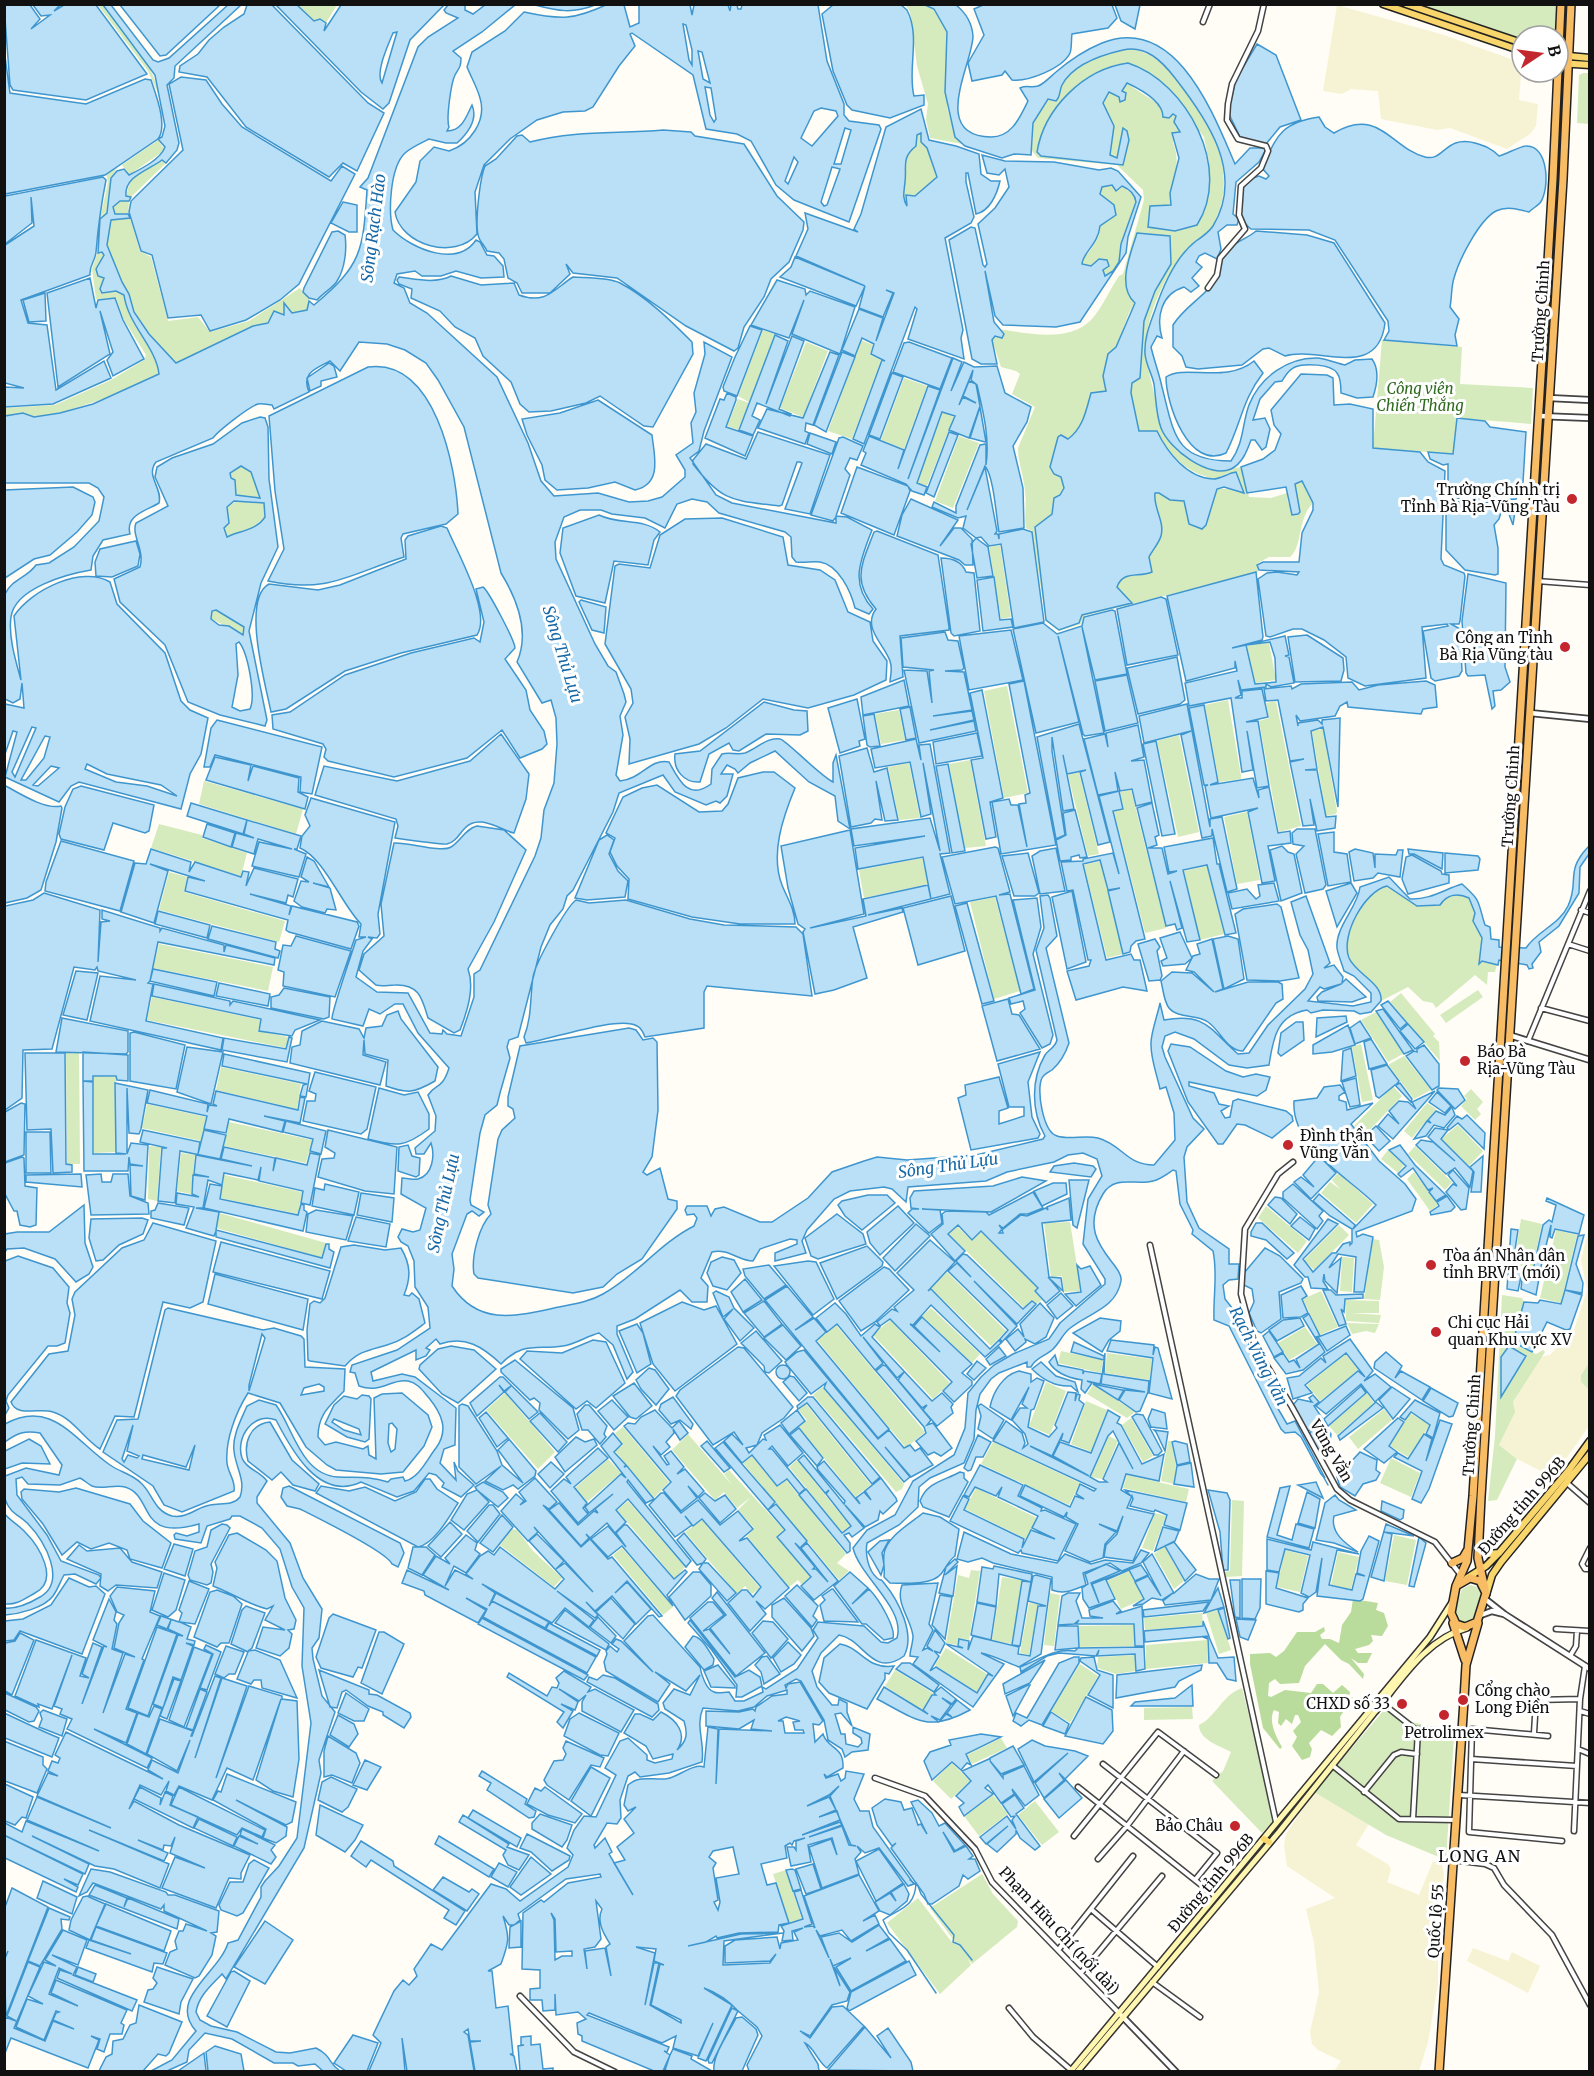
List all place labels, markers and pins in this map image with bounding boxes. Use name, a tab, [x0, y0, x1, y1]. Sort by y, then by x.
place label: Trường Chính trị Tỉnh Bà Rịa-Vũng Tàu	[1401, 480, 1560, 516]
marker: Trường Chính trị Tỉnh Bà Rịa-Vũng Tàu	[1565, 492, 1579, 506]
place label: Công an Tỉnh Bà Rịa Vũng tàu	[1439, 628, 1553, 664]
marker: Công an Tỉnh Bà Rịa Vũng tàu	[1558, 640, 1572, 654]
place label: Báo Bà Rịa-Vũng Tàu	[1477, 1042, 1575, 1078]
marker: Báo Bà Rịa-Vũng Tàu	[1458, 1054, 1472, 1068]
place label: Đình thần Vũng Vằn	[1299, 1125, 1373, 1162]
marker: Đình thần Vũng Vằn	[1281, 1138, 1295, 1152]
place label: Tòa án Nhân dân tỉnh BRVT (mới)	[1443, 1246, 1565, 1282]
marker: Tòa án Nhân dân tỉnh BRVT (mới)	[1424, 1258, 1438, 1272]
place label: Chi cục Hải quan Khu vực XV	[1448, 1313, 1573, 1349]
marker: Chi cục Hải quan Khu vực XV	[1429, 1325, 1443, 1339]
place label: Cổng chào Long Điền	[1475, 1680, 1550, 1717]
place label: CHXD số 33	[1306, 1693, 1390, 1713]
marker: Cổng chào Long Điền	[1456, 1693, 1470, 1707]
marker: CHXD số 33	[1395, 1697, 1409, 1711]
marker: Petrolimex	[1437, 1708, 1451, 1722]
place label: Petrolimex	[1404, 1723, 1484, 1742]
place label: Bảo Châu	[1155, 1816, 1223, 1835]
marker: Bảo Châu	[1228, 1819, 1242, 1833]

